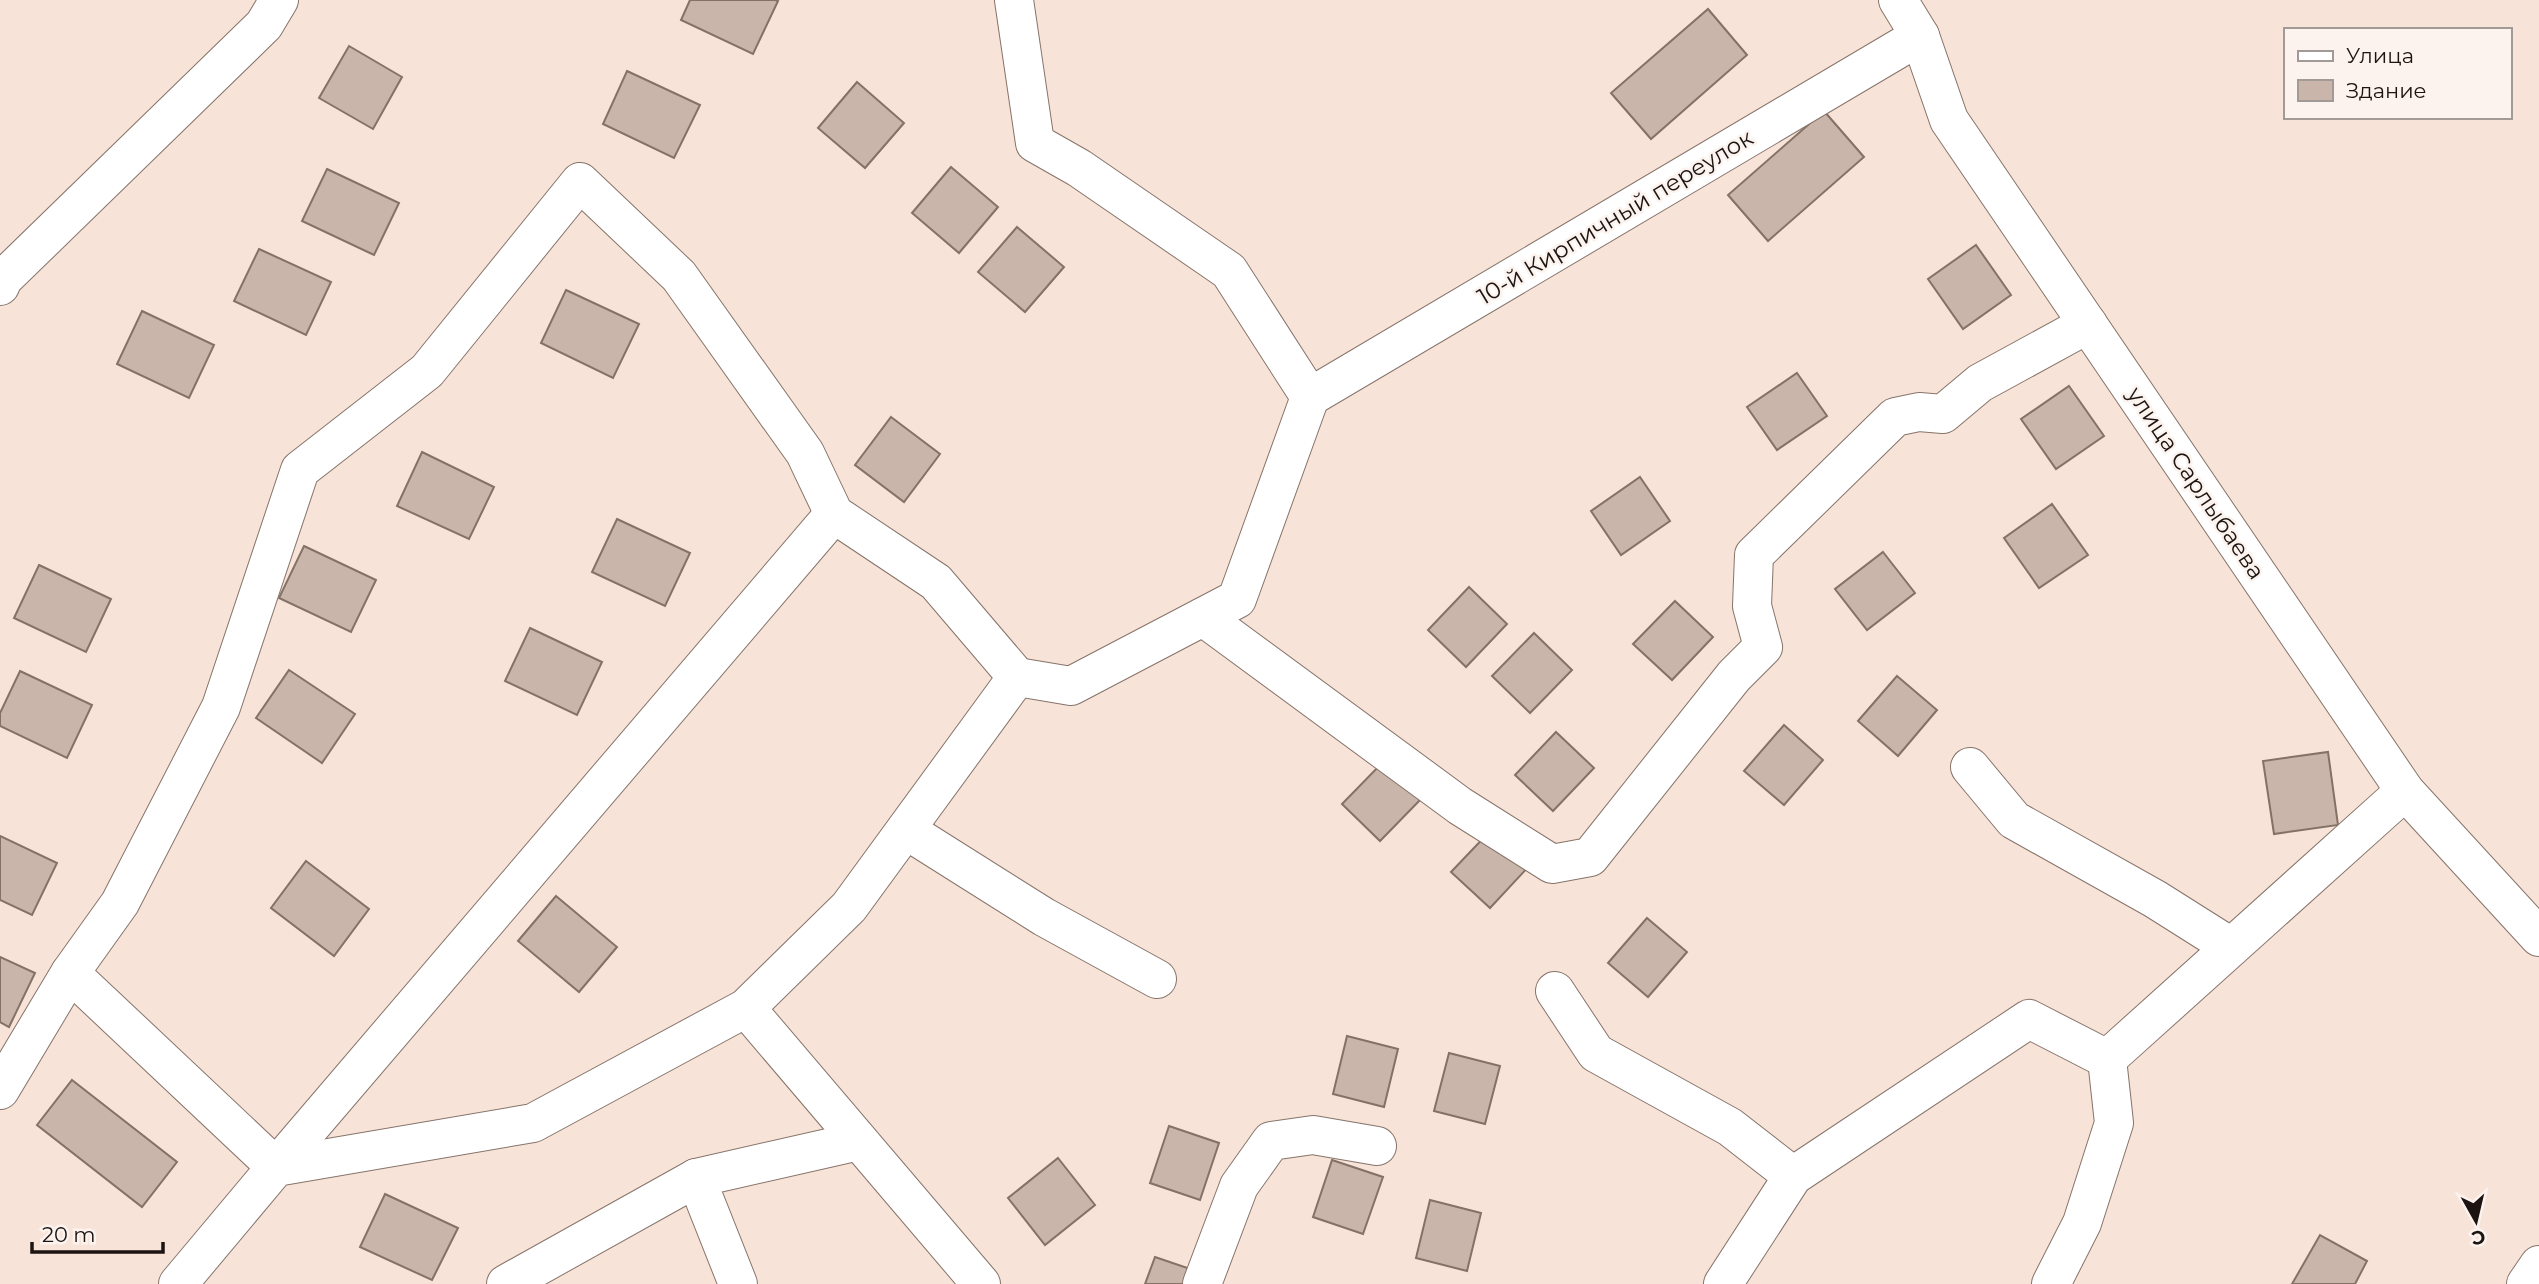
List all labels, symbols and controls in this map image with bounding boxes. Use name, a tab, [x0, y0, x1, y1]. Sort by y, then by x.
legend	[2284, 28, 2511, 119]
text: Улица	[2346, 43, 2414, 68]
text: Здание	[2346, 78, 2427, 103]
street label: 10-й Кирпичный переулок	[1472, 123, 1758, 311]
street label: улица Сарлыбаева	[2121, 381, 2271, 584]
north arrow	[2441, 1186, 2511, 1256]
scale bar	[32, 1210, 163, 1254]
text: 20 m	[42, 1222, 96, 1247]
text: С	[2470, 1225, 2487, 1250]

